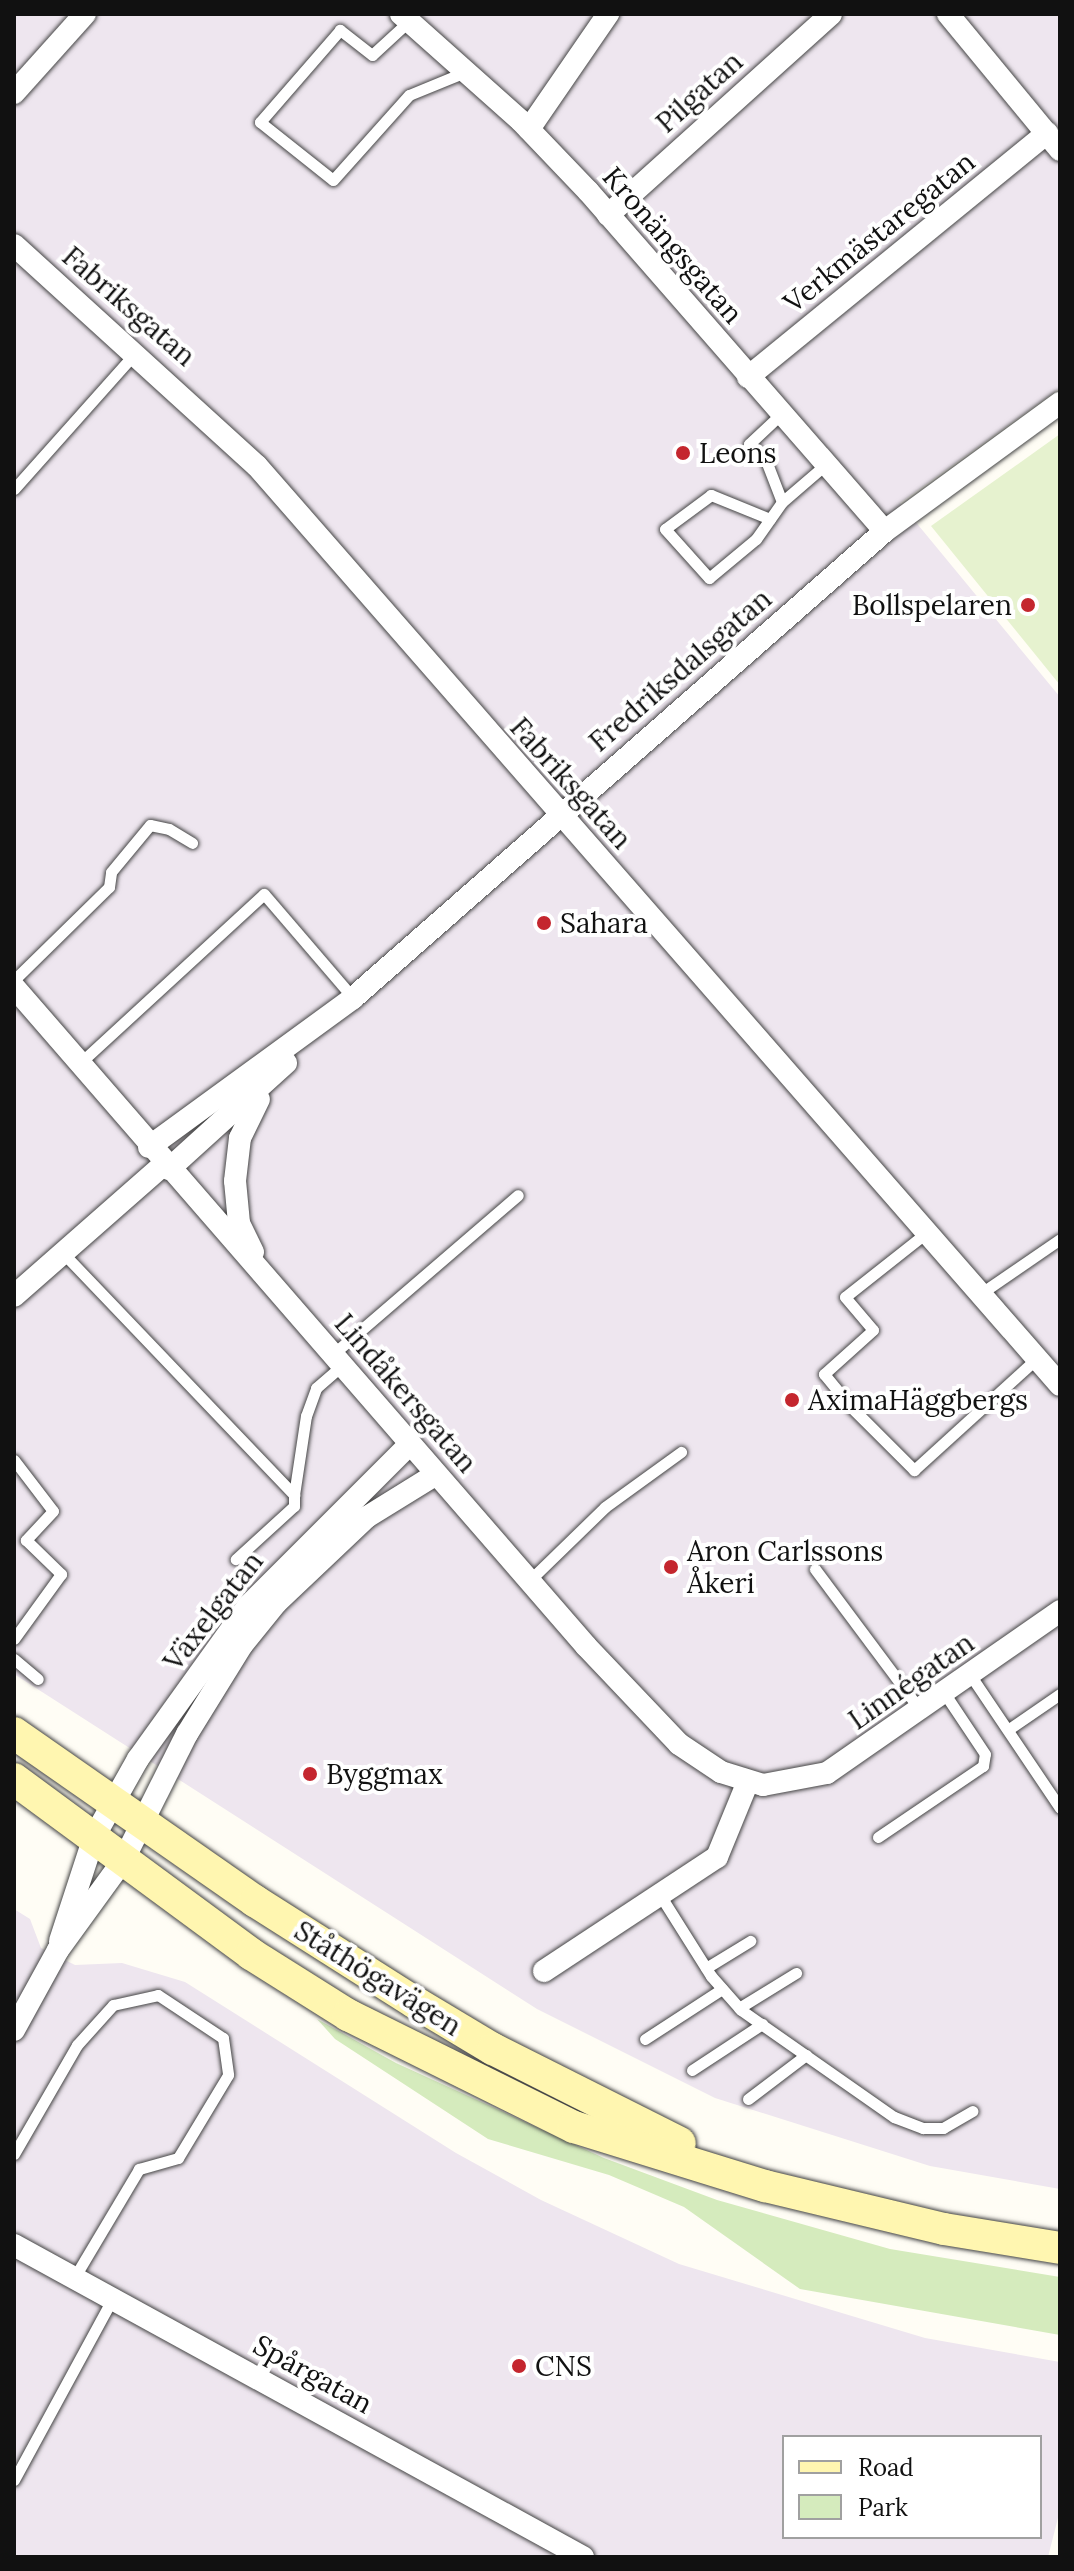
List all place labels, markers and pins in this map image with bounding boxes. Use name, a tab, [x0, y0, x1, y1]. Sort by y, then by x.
place label: Leons	[699, 436, 777, 470]
marker: Leons	[674, 444, 692, 462]
place label: Bollspelaren	[852, 588, 1012, 622]
marker: Bollspelaren	[1019, 596, 1037, 614]
place label: Sahara	[560, 906, 648, 940]
marker: Sahara	[535, 914, 553, 932]
place label: AximaHäggbergs	[808, 1383, 1028, 1417]
marker: AximaHäggbergs	[783, 1391, 801, 1409]
place label: Aron Carlssons Åkeri	[687, 1534, 883, 1600]
marker: Aron Carlssons Åkeri	[662, 1558, 680, 1576]
place label: Byggmax	[326, 1757, 443, 1791]
marker: Byggmax	[301, 1765, 319, 1783]
place label: CNS	[535, 2349, 592, 2383]
marker: CNS	[510, 2357, 528, 2375]

